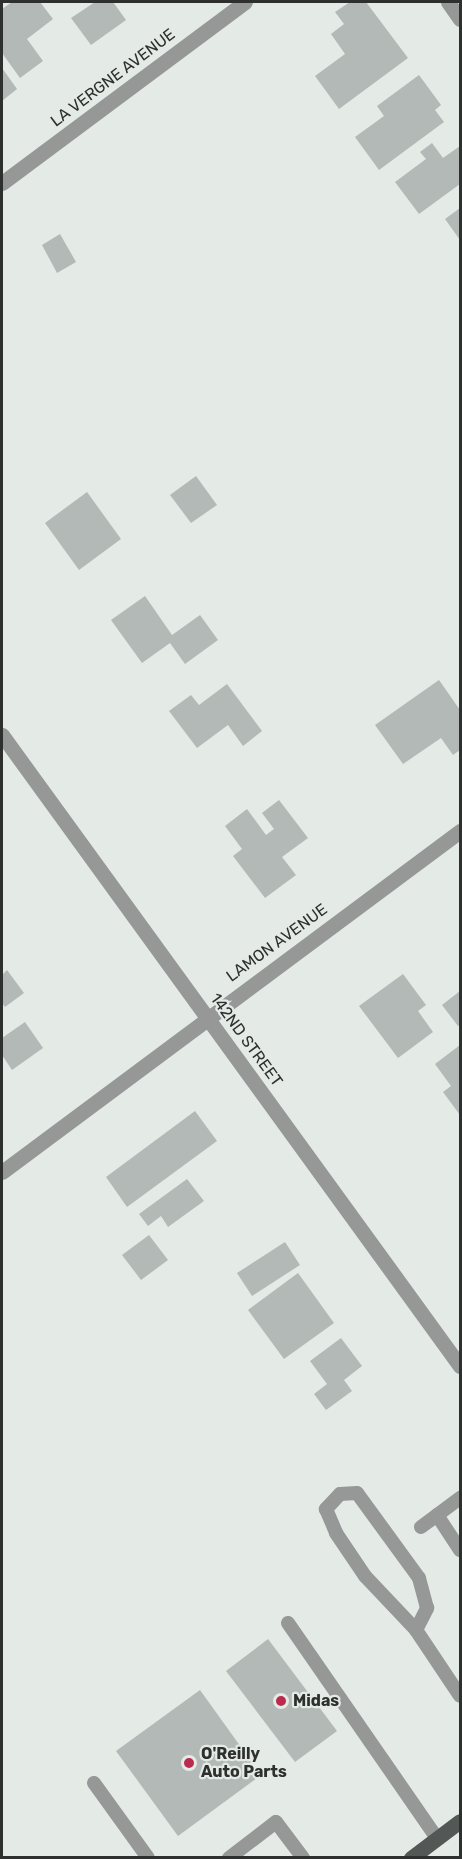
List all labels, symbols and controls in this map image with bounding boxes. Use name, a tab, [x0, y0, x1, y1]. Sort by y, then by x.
street label: LA VERGNE AVENUE	[46, 25, 180, 131]
street label: LAMON AVENUE	[223, 900, 331, 986]
street label: 142ND STREET	[206, 990, 286, 1090]
place label: Midas	[293, 1691, 339, 1711]
marker: Midas	[274, 1694, 288, 1708]
place label: O'Reilly Auto Parts	[201, 1744, 287, 1782]
marker: O'Reilly Auto Parts	[182, 1756, 196, 1770]

